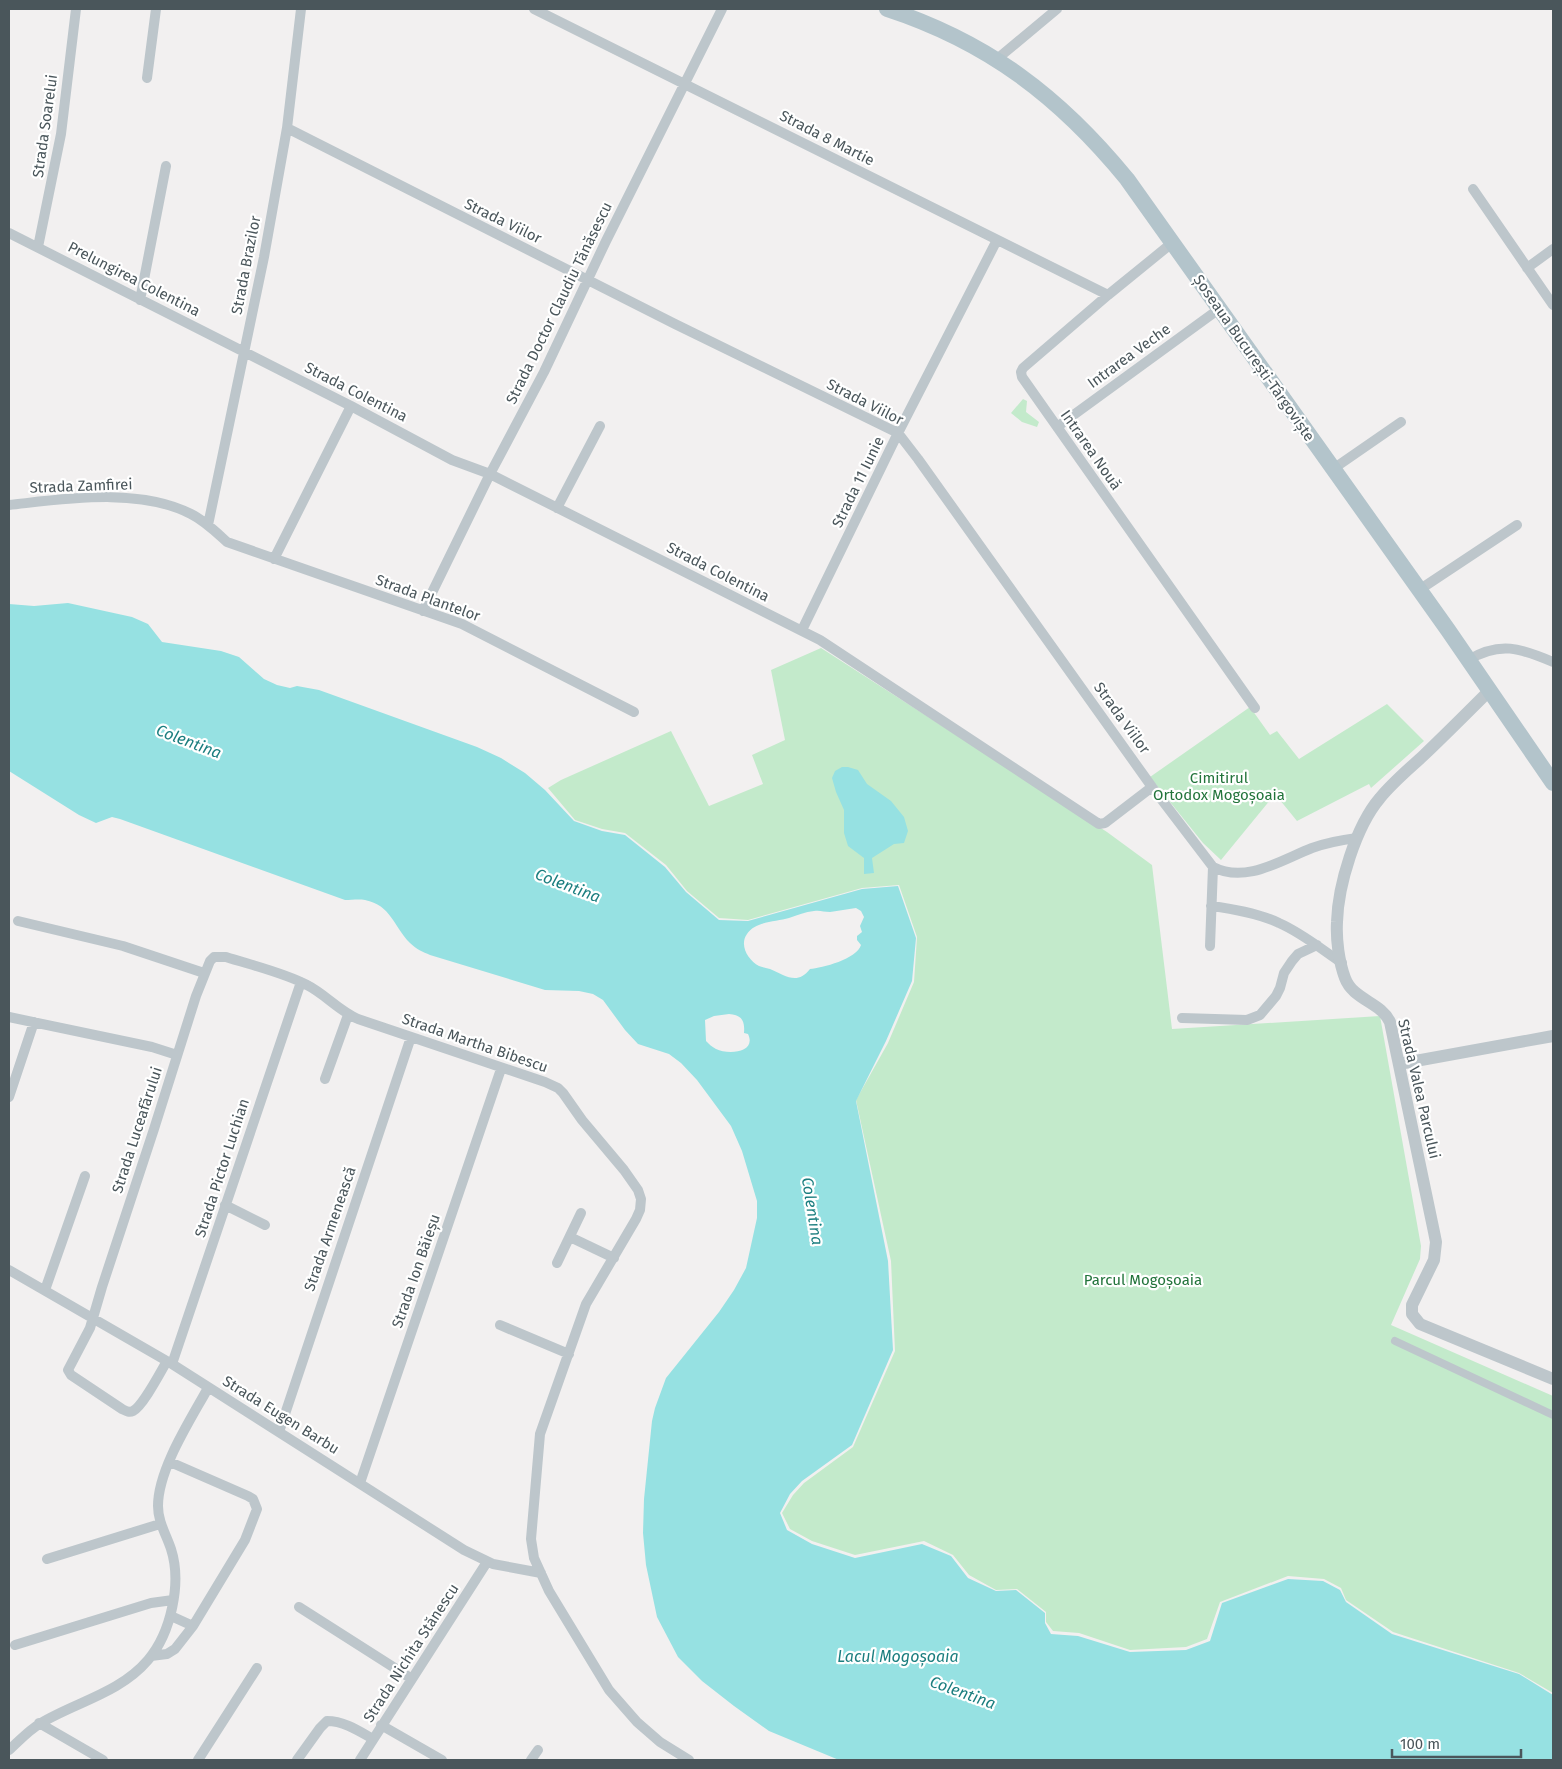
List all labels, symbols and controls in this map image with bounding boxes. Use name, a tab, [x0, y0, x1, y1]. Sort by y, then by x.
street label: Strada Soarelui	[29, 73, 61, 179]
street label: Strada 8 Martie	[777, 106, 877, 170]
street label: Strada Viilor	[461, 195, 545, 248]
street label: Strada Doctor Claudiu Tănăsescu	[502, 199, 616, 407]
street label: Strada Brazilor	[228, 214, 264, 316]
street label: Prelungirea Colentina	[65, 238, 203, 320]
street label: Șoseaua București-Târgoviște	[1189, 271, 1318, 445]
street label: Intrarea Veche	[1084, 320, 1174, 392]
street label: Strada Colentina	[302, 358, 410, 426]
street label: Strada Viilor	[824, 375, 907, 429]
street label: Intrarea Nouă	[1057, 407, 1125, 493]
street label: Strada 11 Iunie	[828, 433, 888, 531]
street label: Strada Zamfirei	[29, 475, 133, 497]
street label: Strada Colentina	[664, 538, 772, 606]
street label: Strada Plantelor	[373, 571, 483, 625]
street label: Strada Viilor	[1090, 679, 1154, 757]
water label: Colentina	[153, 720, 224, 763]
park label: Cimitirul Ortodox Mogoșoaia	[1153, 769, 1285, 805]
water label: Colentina	[532, 864, 603, 907]
street label: Strada Martha Bibescu	[400, 1010, 550, 1076]
street label: Strada Valea Parcului	[1394, 1017, 1444, 1161]
street label: Strada Luceafărului	[108, 1065, 166, 1195]
street label: Strada Pictor Luchian	[191, 1096, 253, 1240]
street label: Strada Armenească	[300, 1164, 360, 1294]
water label: Colentina	[798, 1176, 827, 1246]
street label: Strada Ion Băieșu	[388, 1212, 445, 1331]
park label: Parcul Mogoșoaia	[1084, 1271, 1202, 1290]
street label: Strada Eugen Barbu	[219, 1372, 343, 1458]
street label: Strada Nichita Stănescu	[359, 1580, 463, 1726]
water label: Lacul Mogoșoaia	[837, 1647, 959, 1667]
water label: Colentina	[927, 1672, 998, 1713]
scale bar	[1392, 1726, 1521, 1758]
text: 100 m	[1400, 1735, 1440, 1753]

